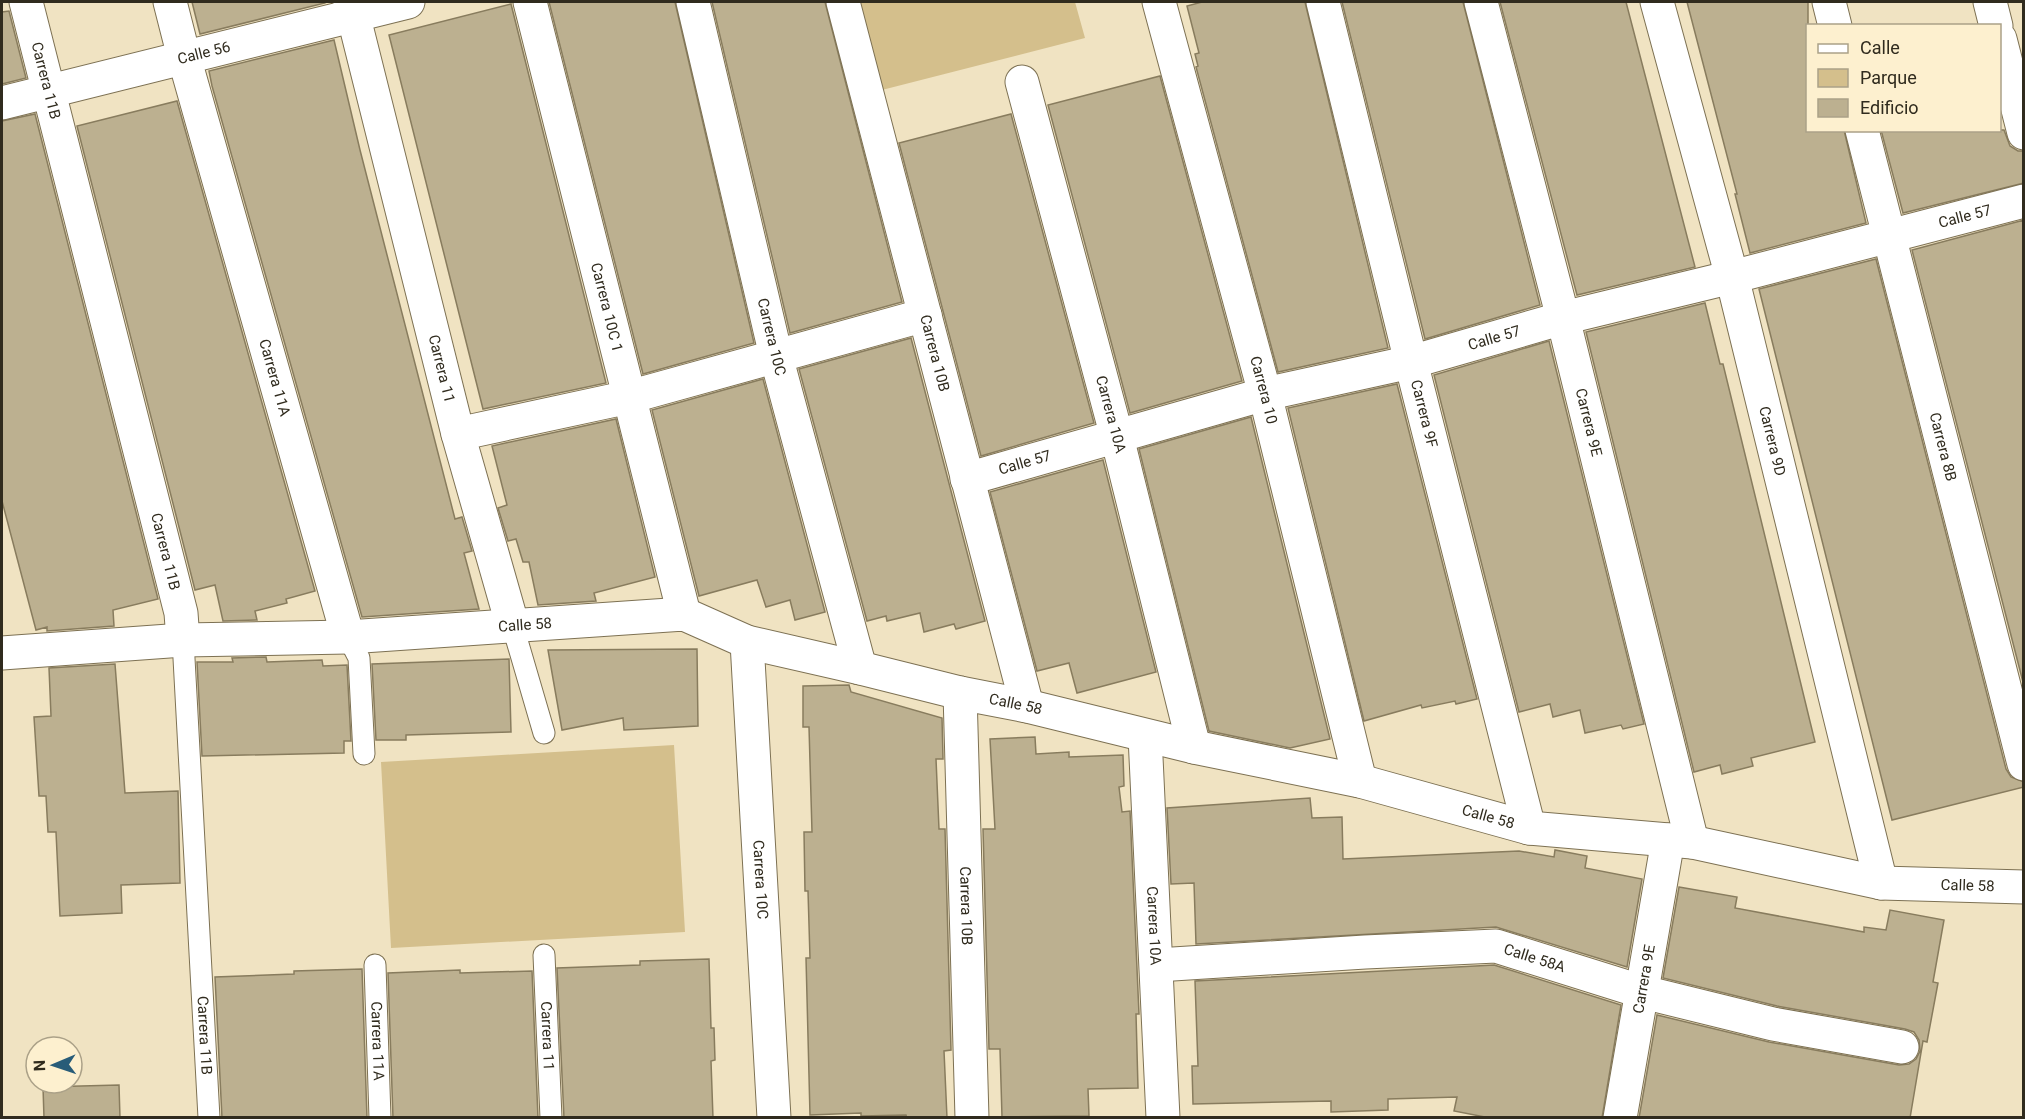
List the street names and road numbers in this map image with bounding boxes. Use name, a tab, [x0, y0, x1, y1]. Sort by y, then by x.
street label: Calle 56	[176, 38, 232, 68]
street label: Carrera 11B	[27, 40, 64, 121]
street label: Calle 57	[1936, 201, 1993, 232]
street label: Carrera 10C 1	[587, 261, 627, 354]
street label: Carrera 10C	[754, 296, 790, 378]
street label: Carrera 10B	[916, 313, 953, 394]
street label: Calle 57	[1466, 322, 1523, 354]
street label: Carrera 11	[425, 333, 459, 405]
street label: Carrera 11A	[255, 337, 294, 418]
street label: Carrera 10	[1246, 354, 1281, 426]
street label: Carrera 10A	[1092, 374, 1130, 455]
street label: Carrera 9F	[1407, 378, 1441, 450]
street label: Carrera 9E	[1572, 386, 1606, 459]
street label: Carrera 9D	[1755, 404, 1790, 478]
street label: Carrera 8B	[1926, 410, 1960, 483]
street label: Calle 57	[996, 447, 1053, 479]
street label: Carrera 11B	[147, 511, 184, 592]
street label: Calle 58	[498, 614, 553, 636]
street label: Calle 58	[988, 690, 1044, 718]
street label: Calle 58	[1460, 801, 1517, 833]
street label: Carrera 10C	[749, 840, 772, 920]
street label: Carrera 10B	[956, 866, 976, 946]
street label: Calle 58	[1940, 876, 1995, 895]
street label: Carrera 10A	[1143, 886, 1165, 966]
street label: Calle 58A	[1502, 940, 1568, 976]
street label: Carrera 9E	[1629, 943, 1659, 1015]
street label: Carrera 11B	[193, 996, 216, 1075]
street label: Carrera 11A	[367, 1001, 388, 1081]
street label: Carrera 11	[537, 1001, 558, 1071]

